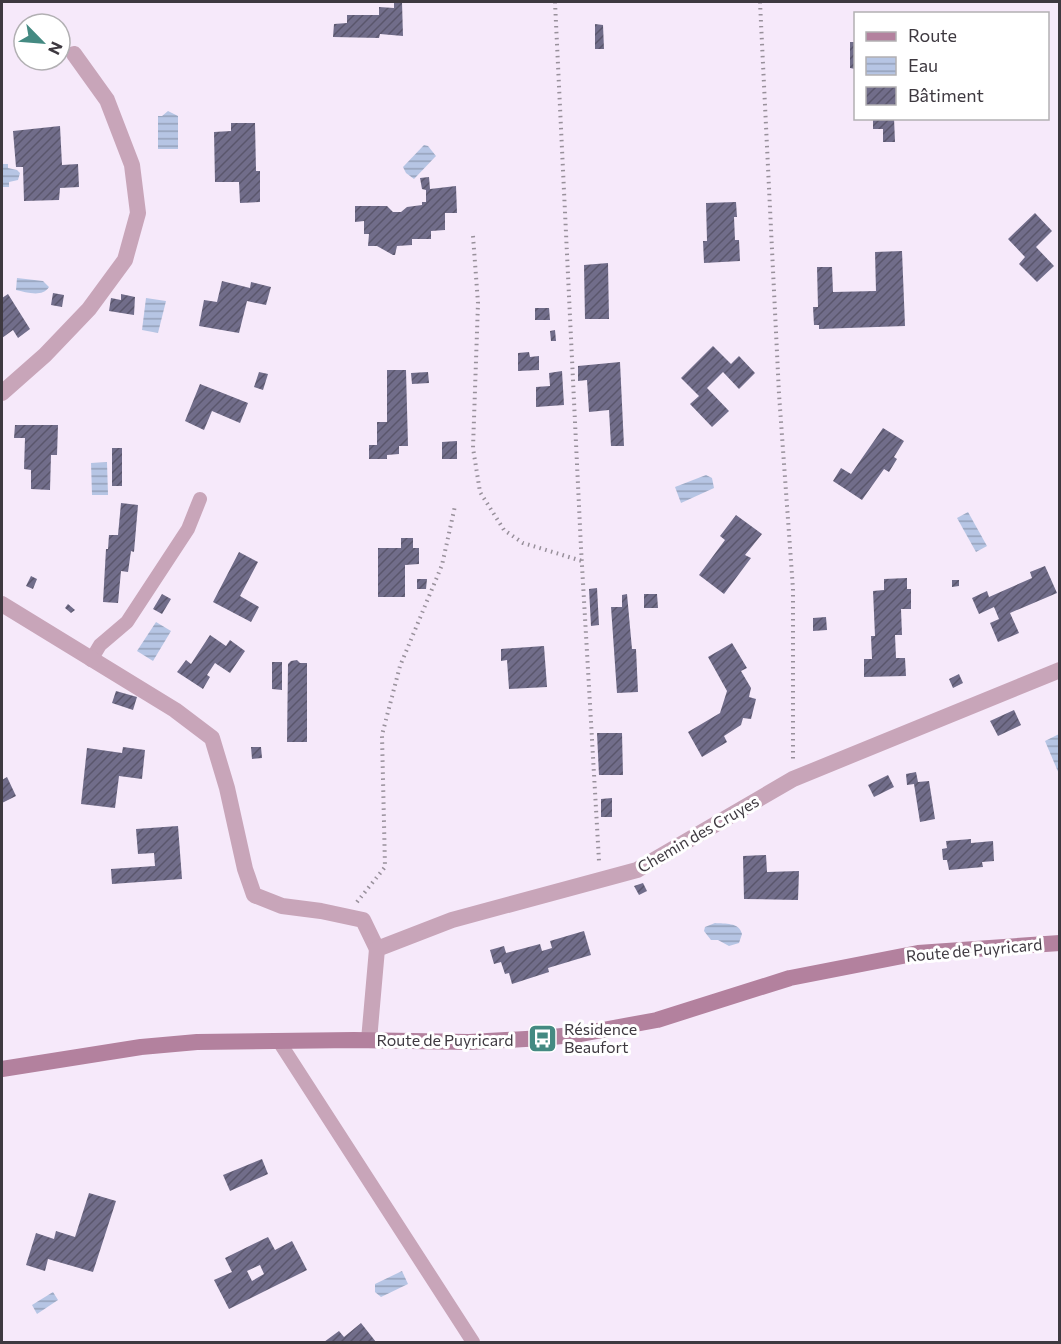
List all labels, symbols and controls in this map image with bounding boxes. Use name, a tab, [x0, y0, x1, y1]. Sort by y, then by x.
north arrow	[12, 12, 72, 72]
legend	[854, 12, 1049, 120]
text: Route	[908, 24, 957, 46]
text: N	[45, 39, 67, 58]
text: Eau	[908, 54, 938, 76]
text: Bâtiment	[908, 84, 984, 106]
street label: Chemin des Cruyes	[634, 791, 762, 876]
street label: Route de Puyricard	[905, 934, 1043, 965]
place label: Résidence Beaufort	[564, 1019, 637, 1056]
bus stop icon: Résidence Beaufort	[527, 1022, 559, 1054]
street label: Route de Puyricard	[377, 1030, 513, 1049]

